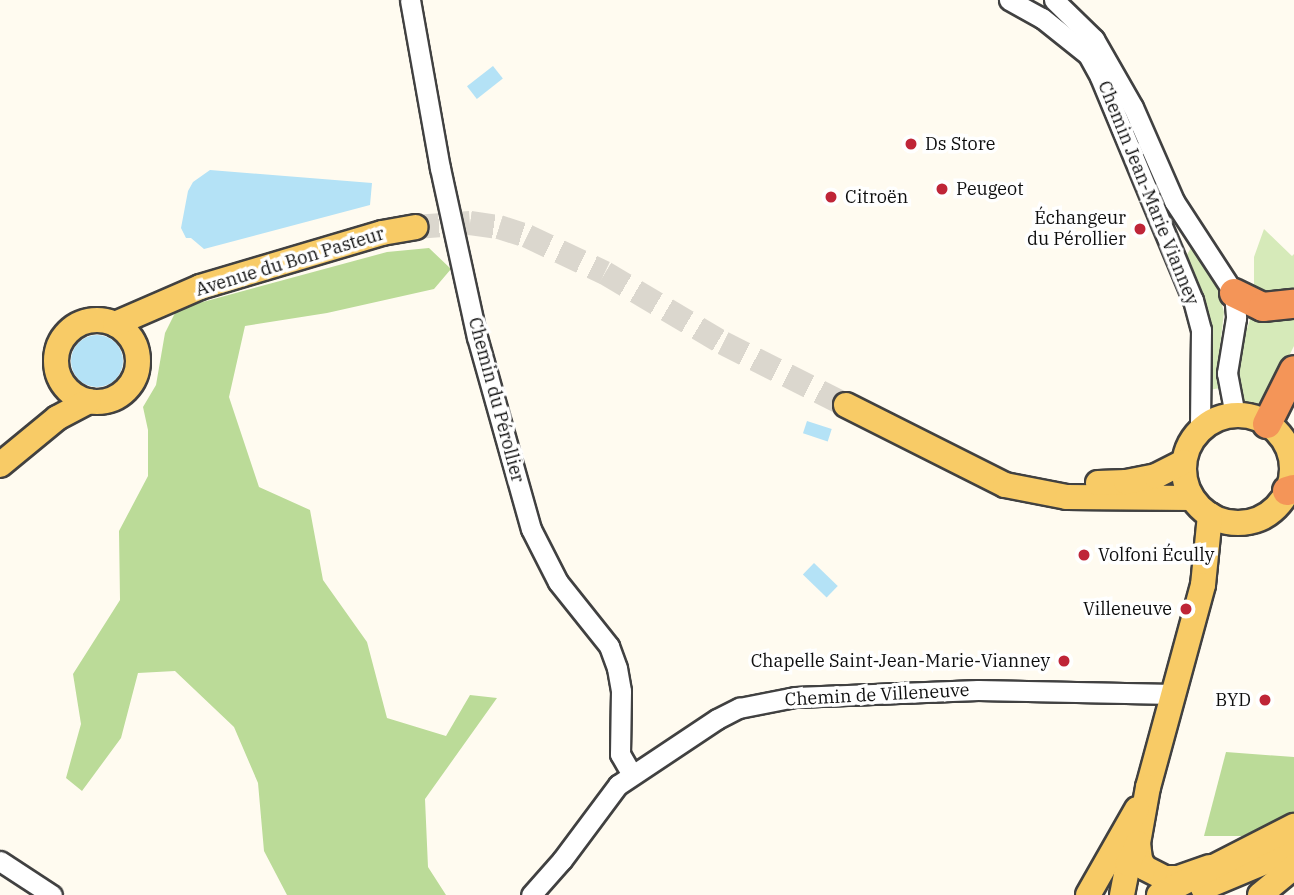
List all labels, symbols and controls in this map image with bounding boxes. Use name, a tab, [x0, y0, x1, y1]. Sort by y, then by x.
street label: Chemin Jean-Marie Vianney	[1093, 78, 1203, 308]
place label: Ds Store	[925, 133, 995, 155]
marker: Ds Store	[903, 136, 919, 152]
place label: Peugeot	[956, 178, 1024, 200]
marker: Peugeot	[934, 181, 950, 197]
place label: Citroën	[845, 186, 908, 208]
marker: Citroën	[823, 189, 839, 205]
place label: Échangeur du Pérollier	[1027, 208, 1126, 250]
marker: Échangeur du Pérollier	[1132, 221, 1148, 237]
street label: Avenue du Bon Pasteur	[193, 223, 387, 301]
street label: Chemin du Pérollier	[464, 315, 528, 485]
place label: Volfoni Écully	[1098, 544, 1214, 566]
marker: Volfoni Écully	[1076, 547, 1092, 563]
place label: Villeneuve	[1083, 598, 1172, 620]
marker: Villeneuve	[1178, 601, 1194, 617]
place label: Chapelle Saint-Jean-Marie-Vianney	[751, 650, 1050, 672]
marker: Chapelle Saint-Jean-Marie-Vianney	[1056, 653, 1072, 669]
street label: Chemin de Villeneuve	[784, 679, 970, 711]
place label: BYD	[1215, 689, 1251, 711]
marker: BYD	[1257, 692, 1273, 708]

